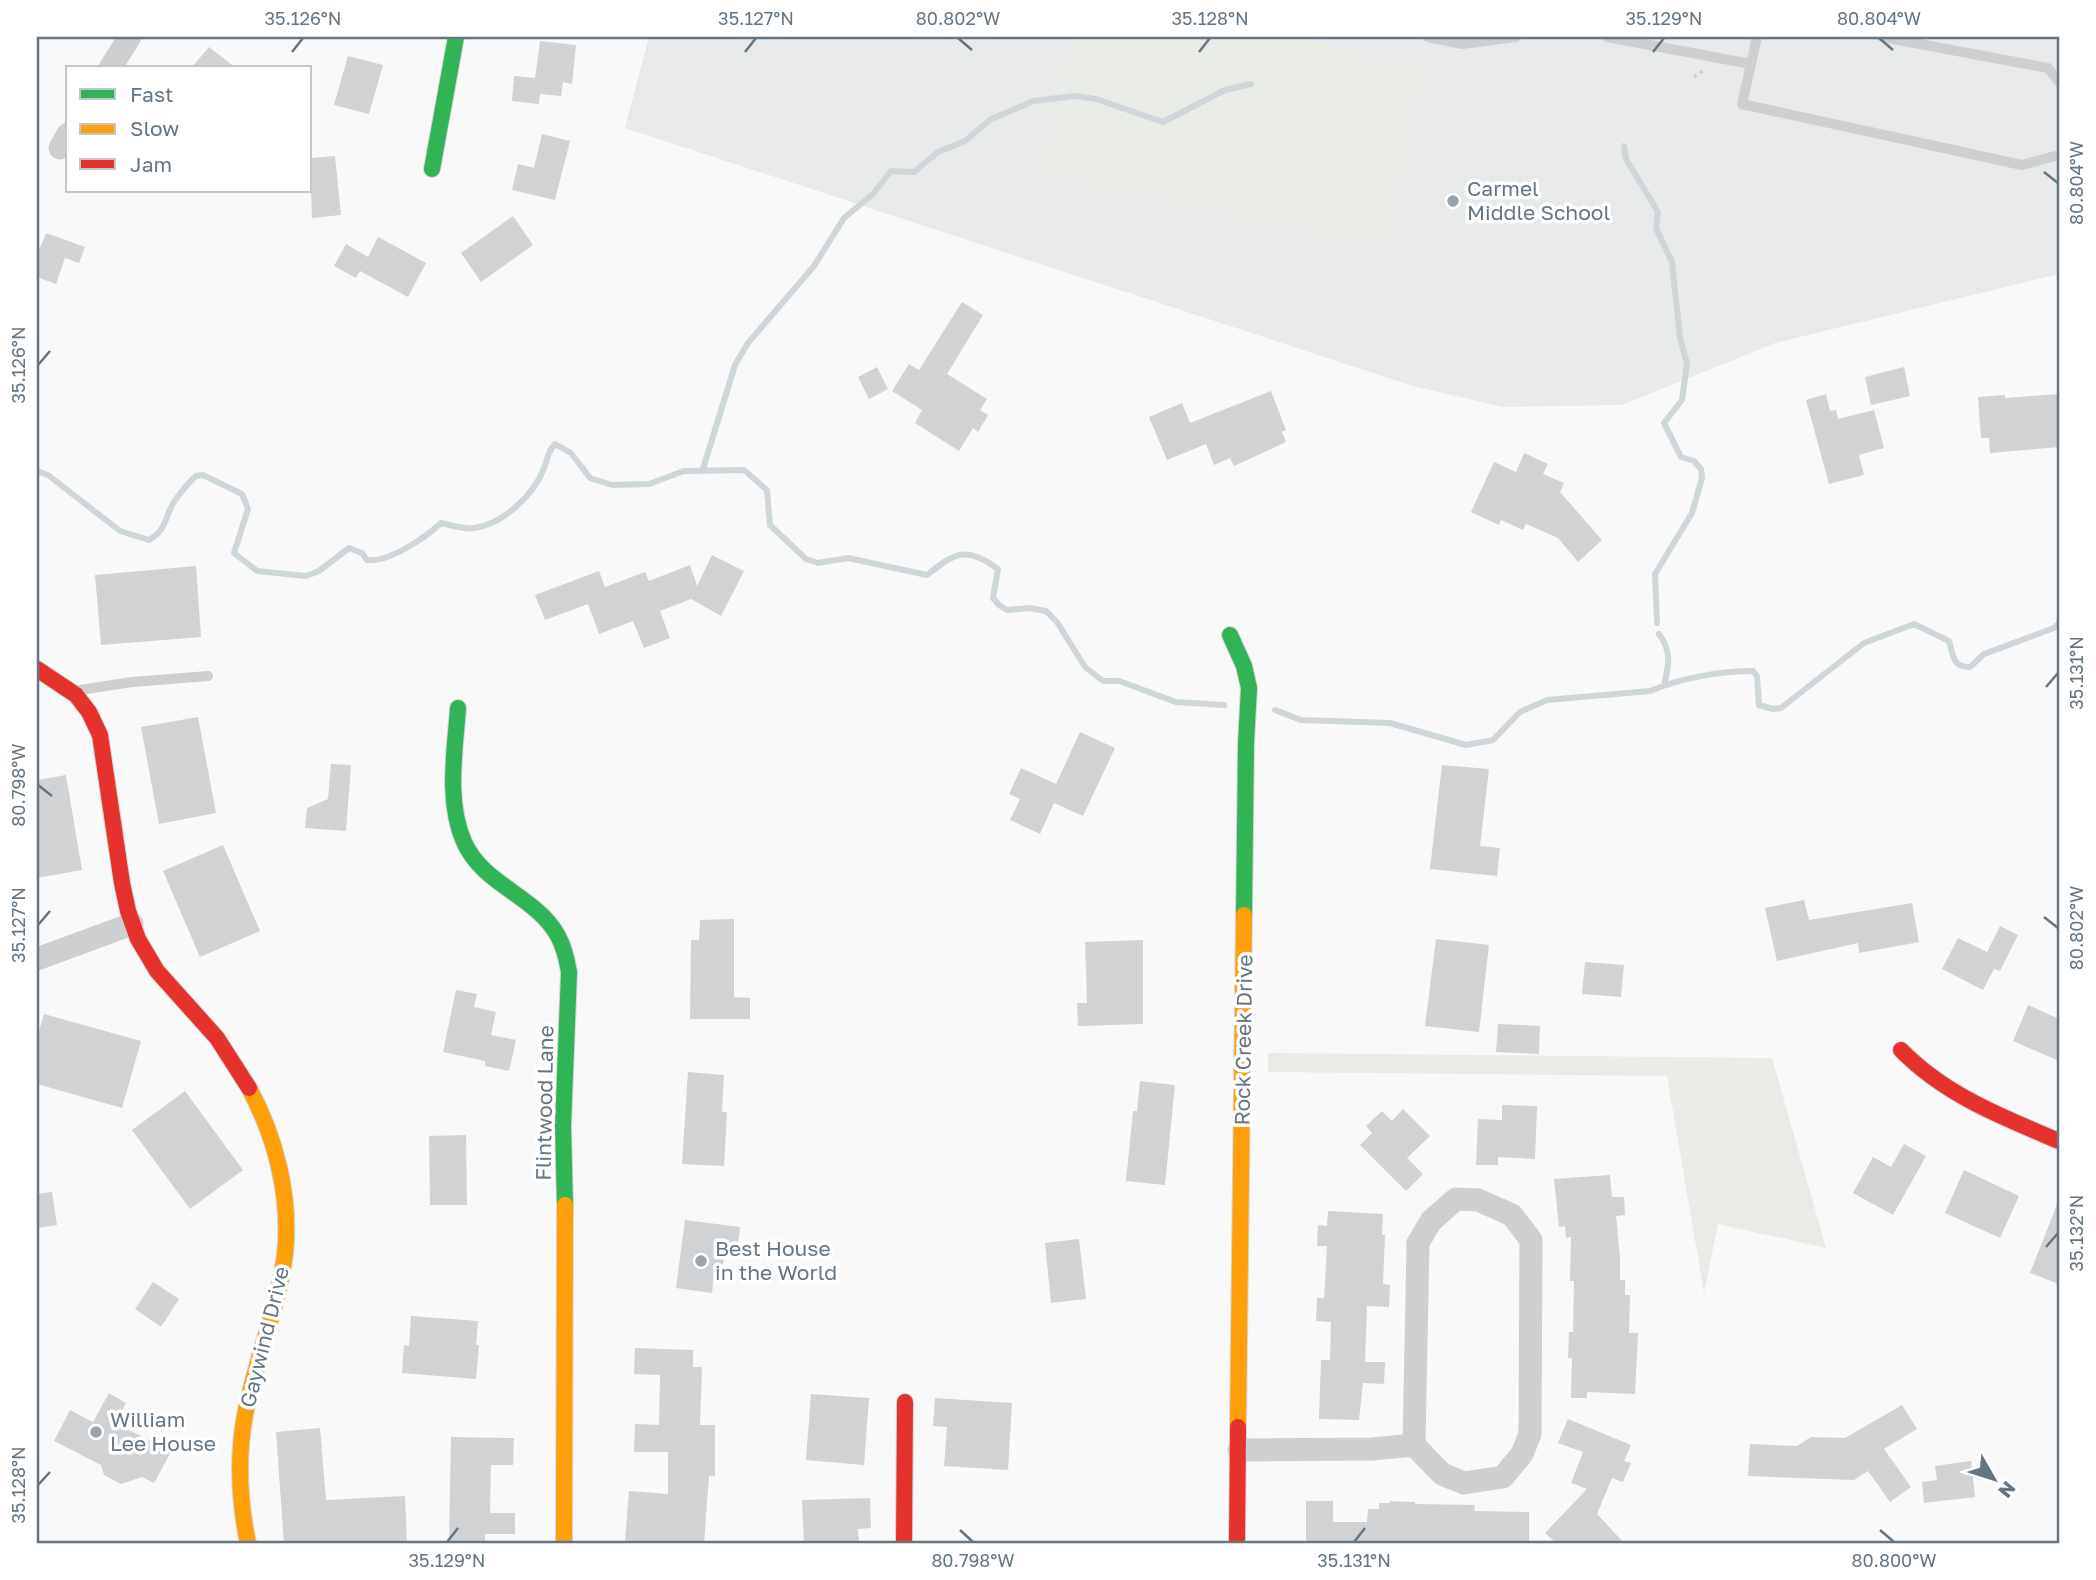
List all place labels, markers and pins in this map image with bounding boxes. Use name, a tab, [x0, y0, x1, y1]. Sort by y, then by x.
place label: Carmel Middle School	[1467, 175, 1610, 225]
marker: Carmel Middle School	[1445, 193, 1461, 209]
place label: Best House in the World	[715, 1235, 837, 1285]
marker: Best House in the World	[693, 1253, 709, 1269]
place label: William Lee House	[110, 1406, 216, 1456]
marker: William Lee House	[88, 1424, 104, 1440]

